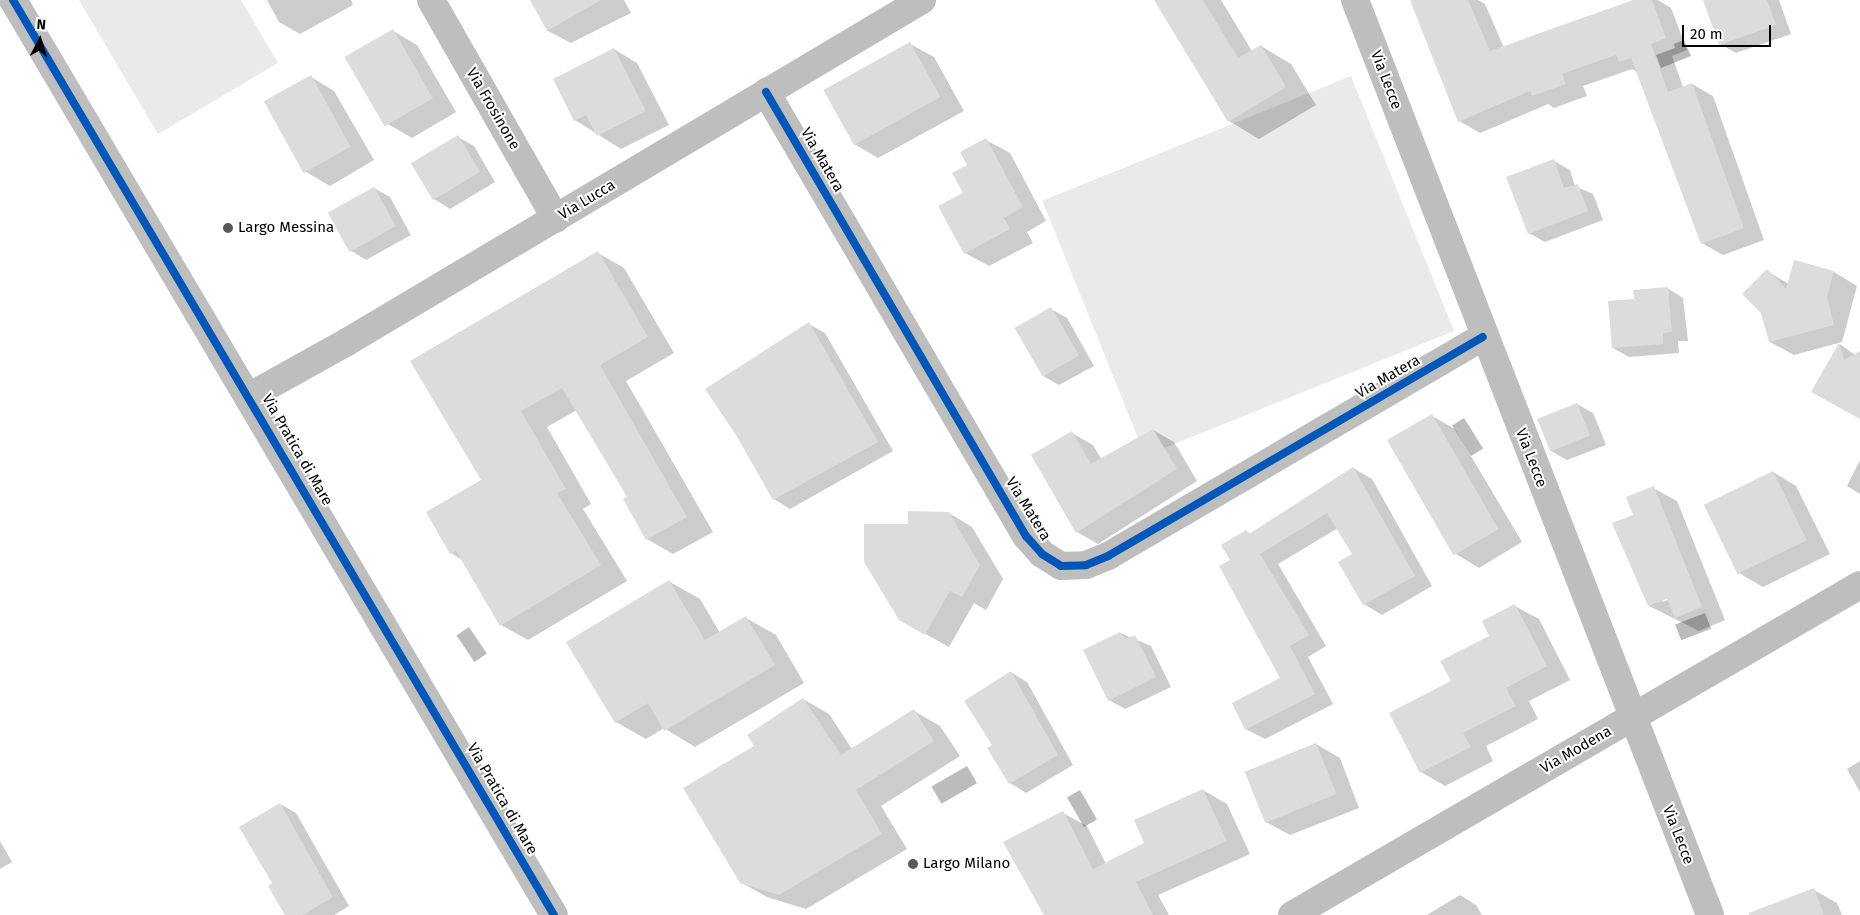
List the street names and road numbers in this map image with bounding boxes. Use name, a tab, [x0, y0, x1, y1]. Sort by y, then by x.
street label: Via Lecce	[1367, 48, 1405, 112]
street label: Via Frosinone	[462, 65, 524, 153]
street label: Via Matera	[796, 125, 848, 195]
street label: Via Lucca	[555, 176, 619, 224]
street label: Via Matera	[1353, 351, 1423, 403]
street label: Via Pratica di Mare	[258, 391, 336, 509]
street label: Via Lecce	[1512, 426, 1550, 490]
street label: Via Matera	[1001, 474, 1055, 544]
street label: Via Modena	[1537, 722, 1615, 778]
street label: Via Pratica di Mare	[463, 740, 541, 858]
street label: Via Lecce	[1659, 803, 1697, 867]

